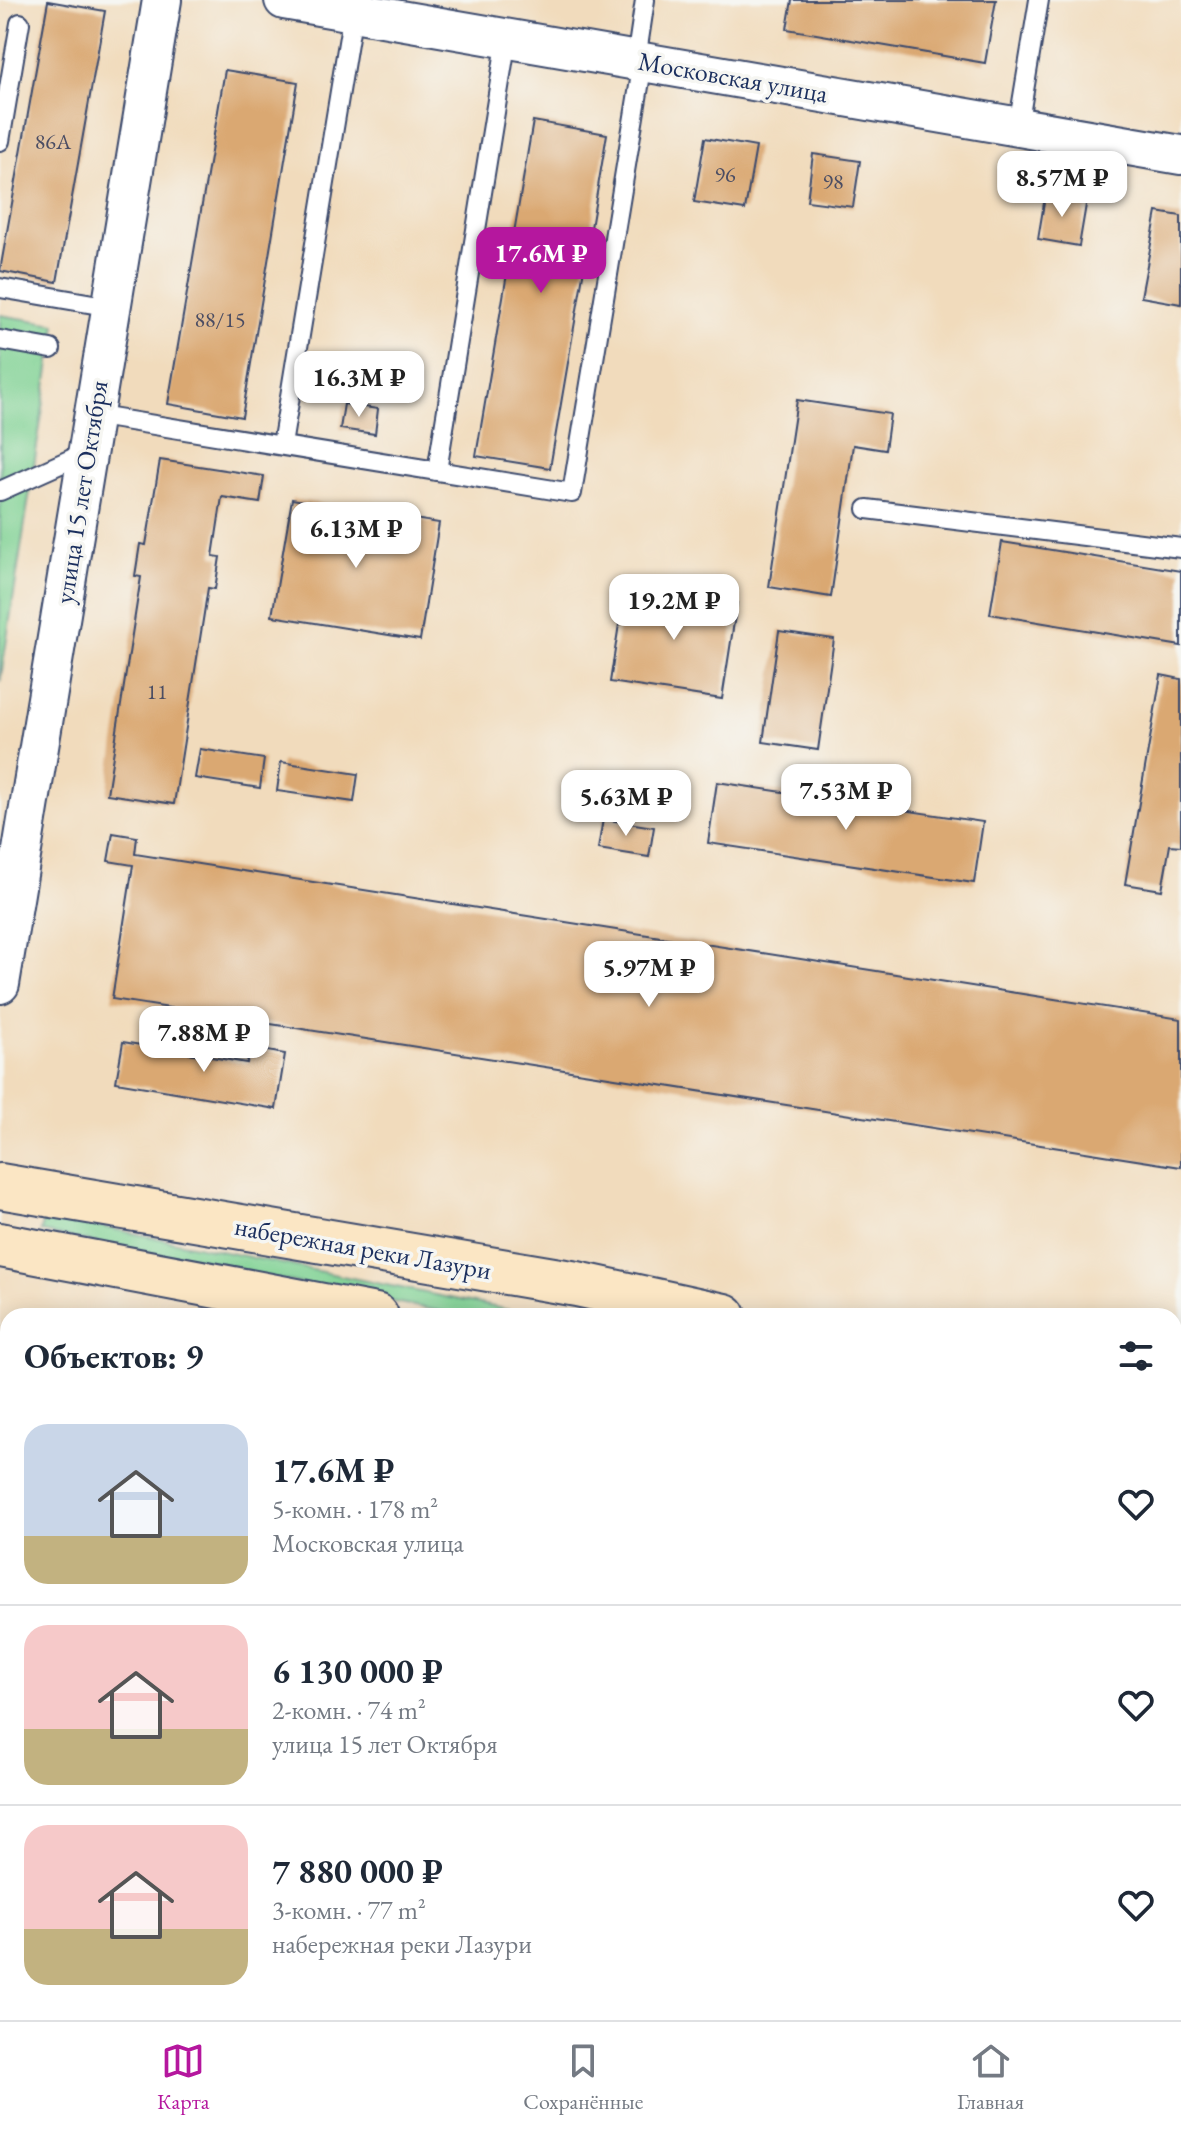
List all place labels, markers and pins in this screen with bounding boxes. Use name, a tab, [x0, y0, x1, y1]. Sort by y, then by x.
pin: 8.57M ₽	[988, 151, 1136, 219]
pin: 17.6M ₽	[467, 227, 615, 295]
pin: 16.3M ₽	[285, 351, 433, 419]
pin: 6.13M ₽	[282, 502, 430, 570]
pin: 19.2M ₽	[600, 574, 748, 642]
pin: 7.53M ₽	[772, 764, 920, 832]
pin: 5.63M ₽	[552, 770, 700, 838]
pin: 5.97M ₽	[575, 941, 723, 1009]
pin: 7.88M ₽	[130, 1006, 278, 1074]

